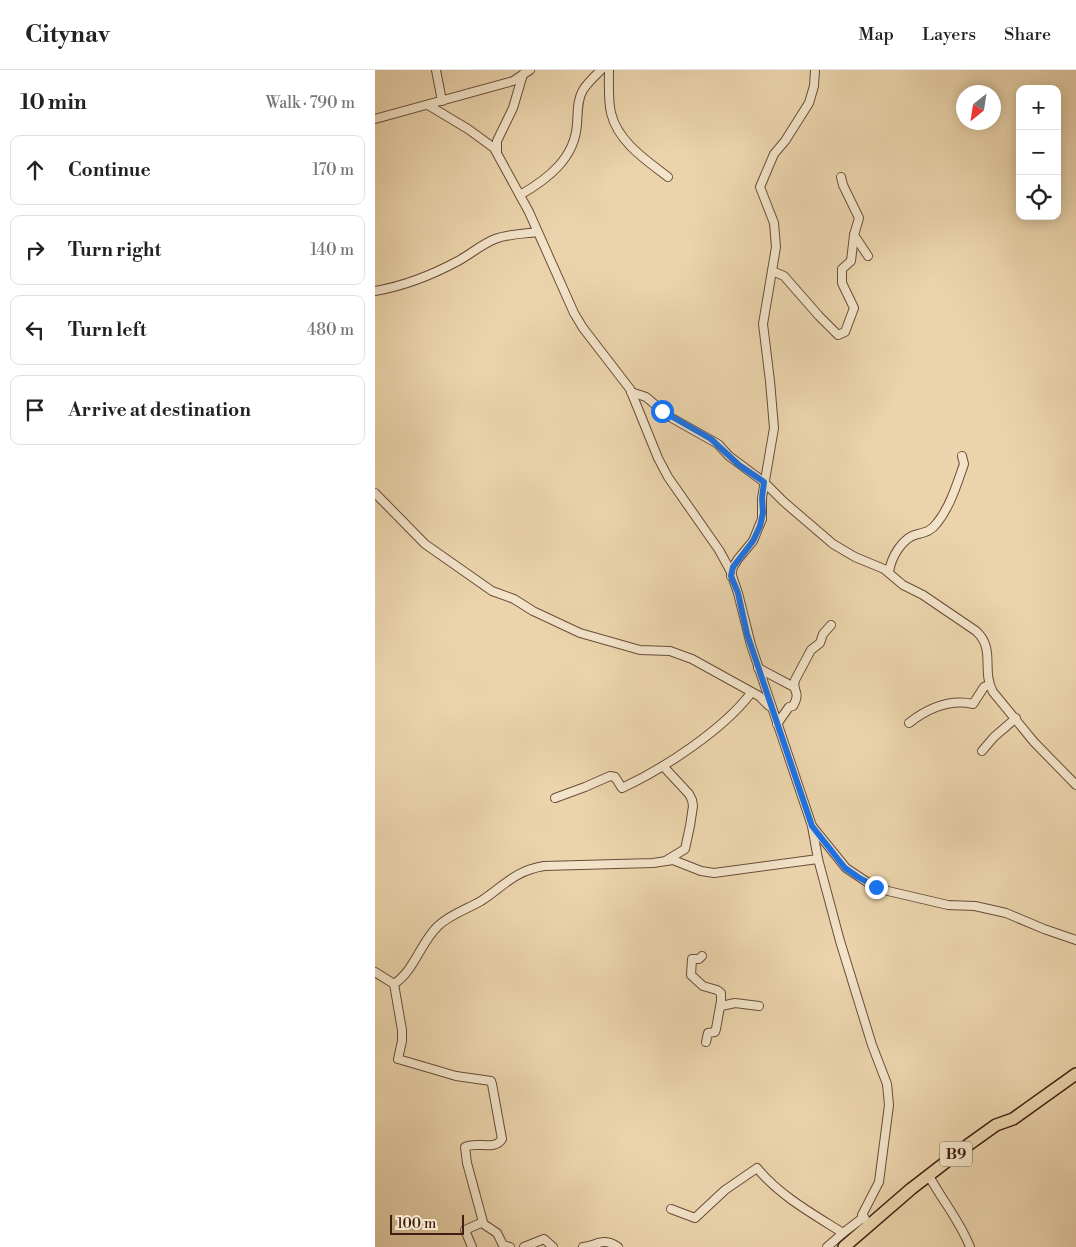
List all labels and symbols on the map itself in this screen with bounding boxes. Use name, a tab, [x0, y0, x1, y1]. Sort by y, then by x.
north arrow	[956, 85, 1001, 130]
route start	[651, 400, 674, 423]
route end	[865, 876, 888, 899]
road number: B9	[940, 1142, 972, 1166]
scale bar	[390, 1212, 464, 1235]

